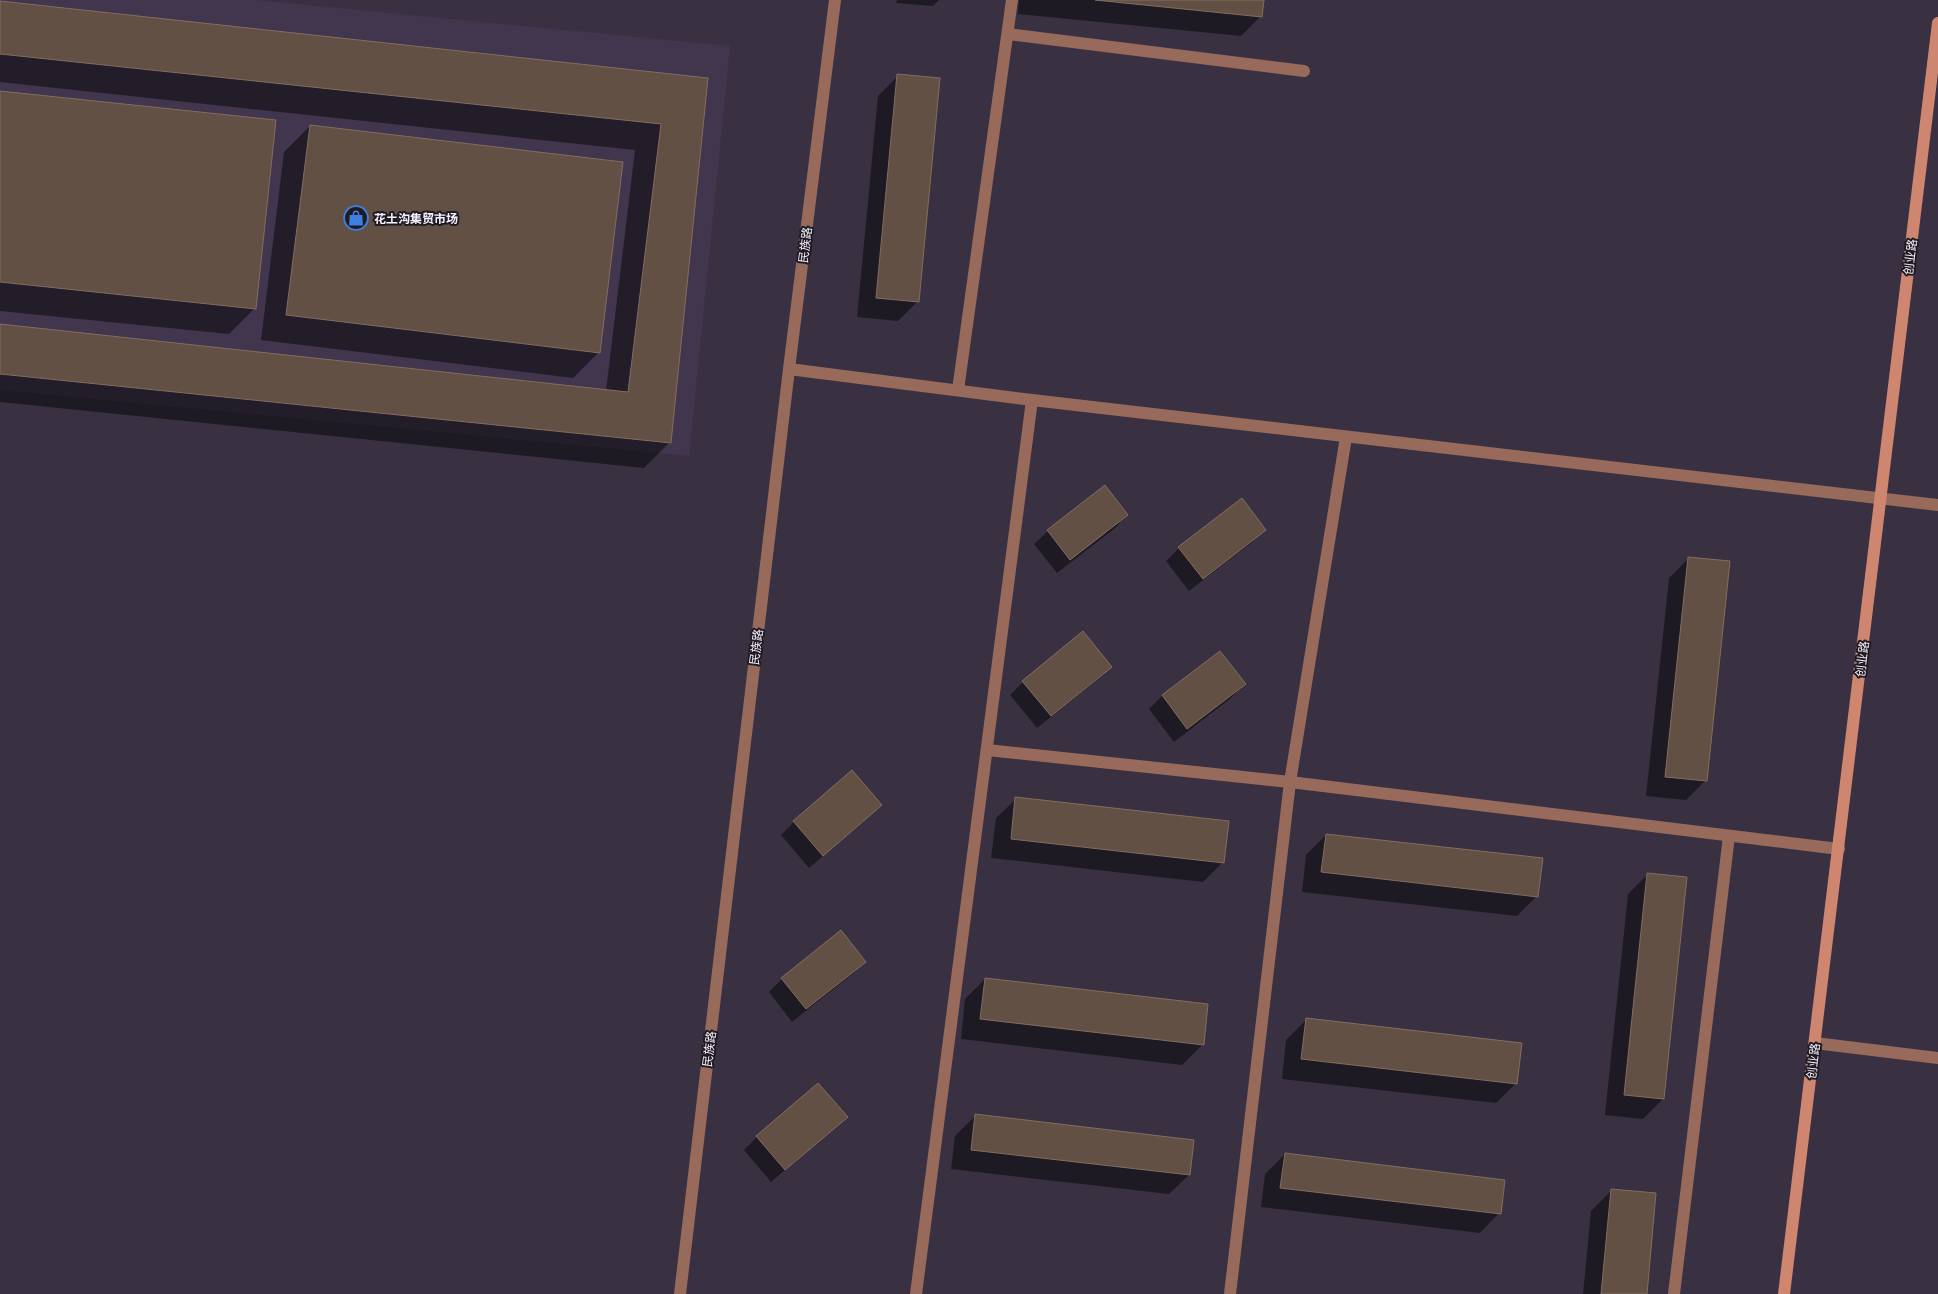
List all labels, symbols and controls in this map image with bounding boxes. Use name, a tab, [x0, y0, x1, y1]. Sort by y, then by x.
shop icon: 花土沟集贸市场	[343, 205, 369, 231]
place label: 花土沟集贸市场	[374, 210, 458, 227]
street label: 民族路	[794, 226, 816, 264]
street label: 创业路	[1899, 238, 1921, 276]
street label: 民族路	[745, 628, 767, 666]
street label: 创业路	[1851, 640, 1873, 678]
street label: 民族路	[698, 1030, 720, 1068]
street label: 创业路	[1802, 1042, 1824, 1080]

